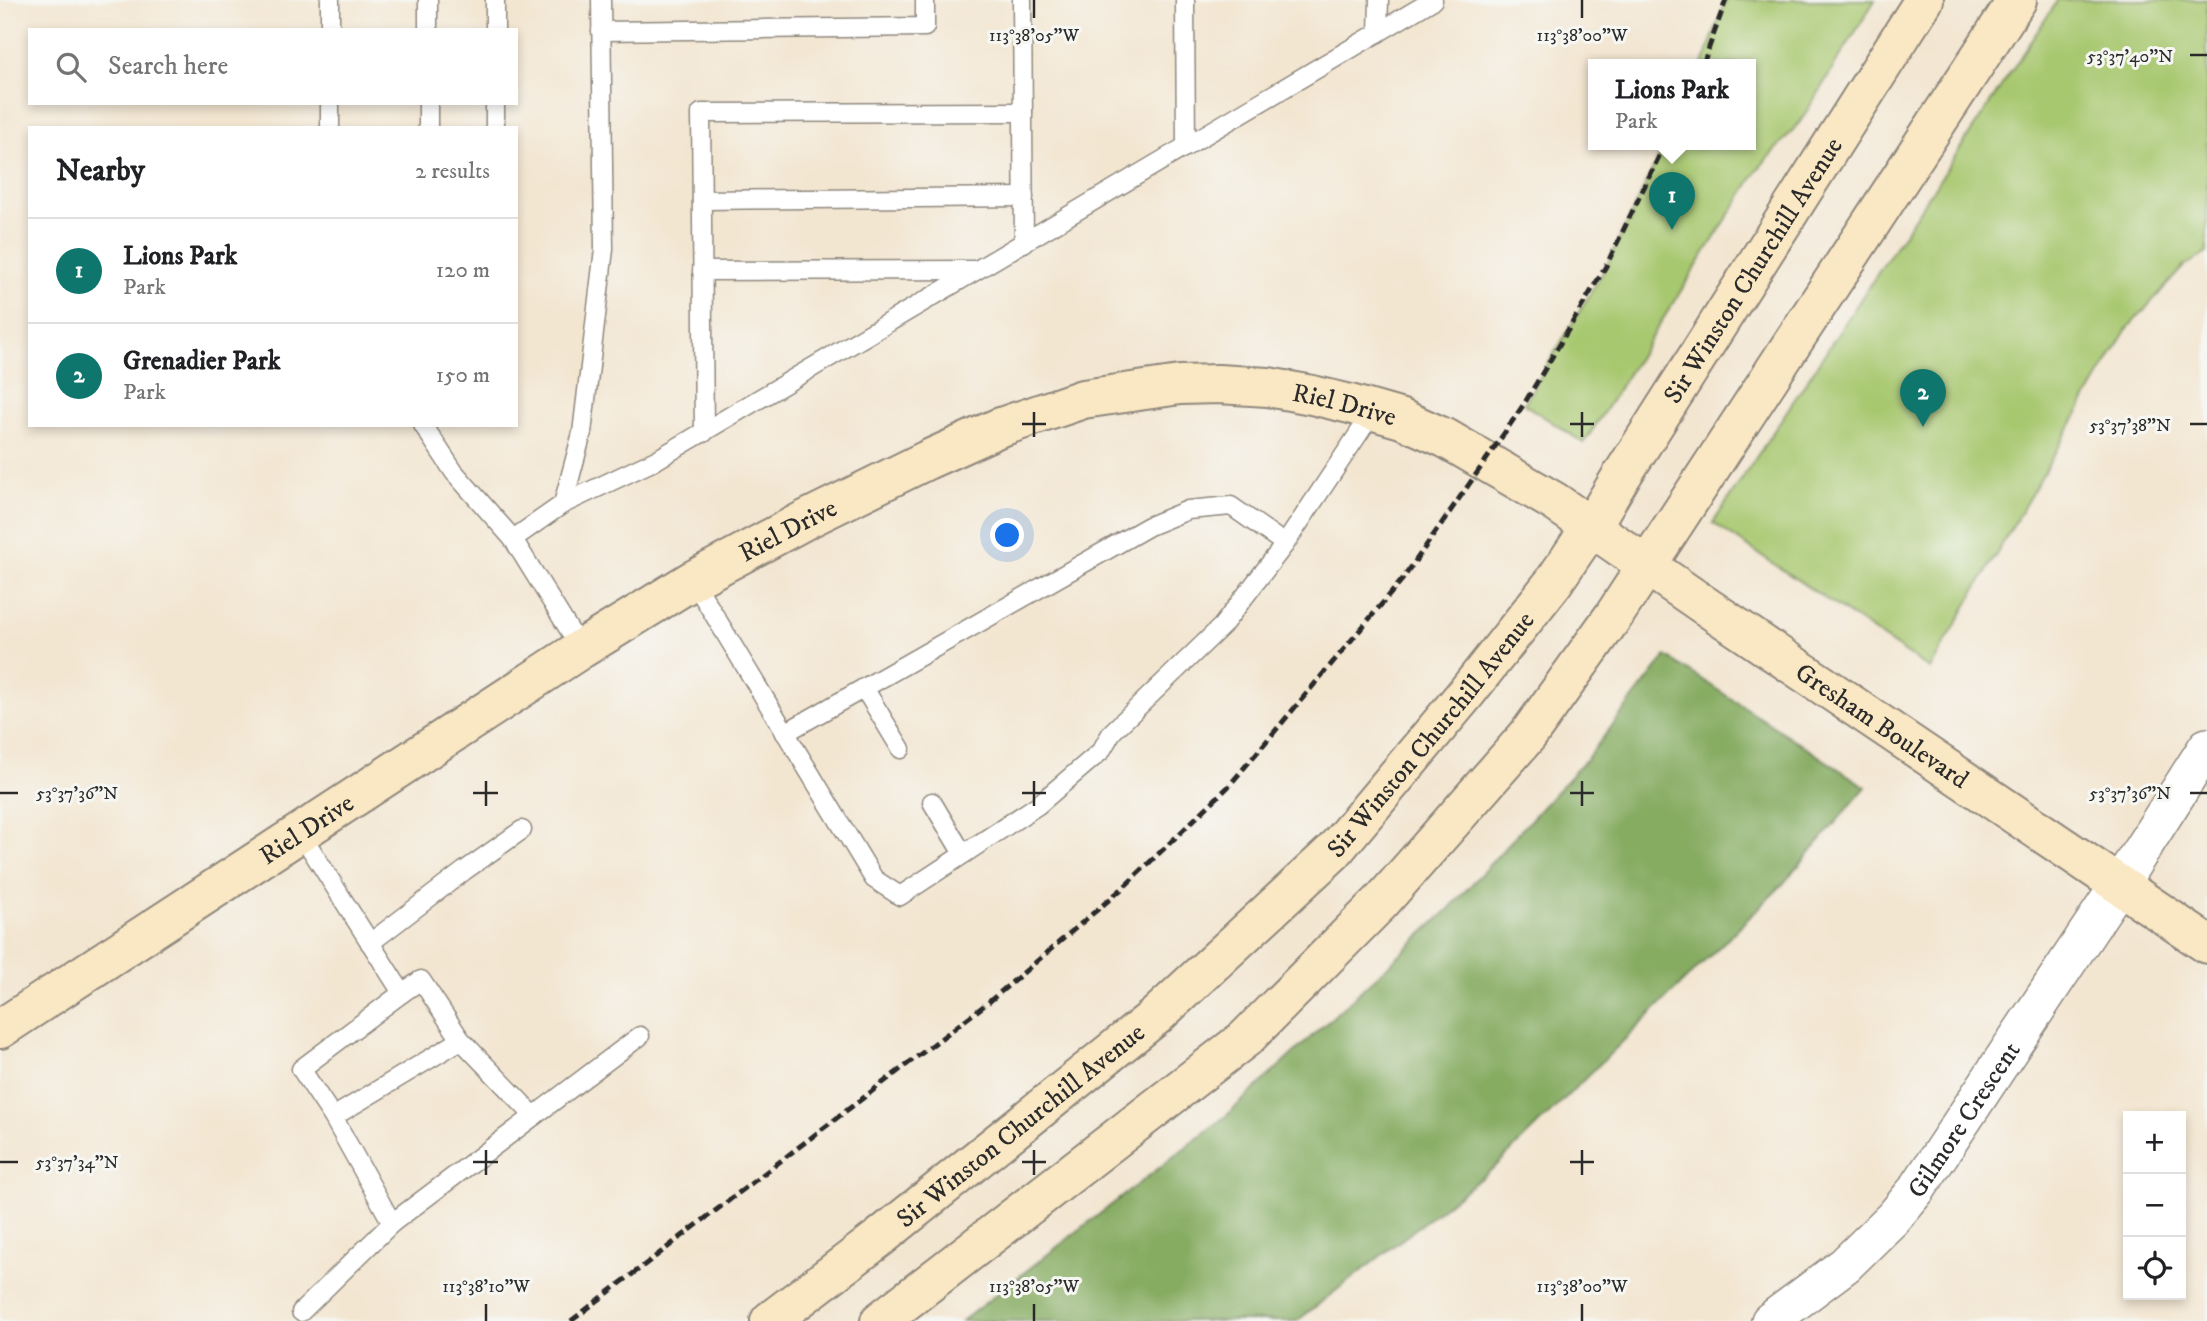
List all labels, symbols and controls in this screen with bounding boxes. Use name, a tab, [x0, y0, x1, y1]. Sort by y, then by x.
text: 113°38'05"W	[989, 25, 1080, 47]
text: 113°38'00"W	[1537, 25, 1628, 47]
search box	[28, 28, 518, 105]
text: 53°37'40"N	[2087, 46, 2173, 68]
icon: search	[52, 48, 90, 86]
text: Search here	[108, 50, 228, 83]
popup	[1588, 59, 1756, 150]
text: Lions Park	[1615, 74, 1729, 107]
text: Park	[1615, 107, 1658, 136]
street label: Sir Winston Churchill Avenue	[1657, 131, 1851, 410]
text: Nearby	[56, 153, 145, 190]
text: 2 results	[415, 157, 490, 186]
pin: 1	[1649, 172, 1695, 230]
text: Lions Park	[123, 240, 238, 273]
text: 1	[75, 256, 83, 285]
text: 120 m	[436, 256, 490, 285]
text: Park	[123, 273, 166, 302]
text: Grenadier Park	[123, 345, 281, 378]
text: 2	[73, 361, 85, 390]
text: 150 m	[436, 361, 490, 390]
pin: 2	[1900, 369, 1946, 427]
street label: Riel Drive	[1290, 377, 1400, 435]
text: Park	[123, 378, 166, 407]
text: 53°37'38"N	[2089, 415, 2171, 437]
street label: Riel Drive	[734, 492, 843, 570]
your location	[990, 518, 1024, 552]
street label: Sir Winston Churchill Avenue	[1320, 605, 1542, 865]
street label: Gresham Boulevard	[1788, 656, 1975, 797]
text: 53°37'36"N	[36, 783, 118, 805]
text: 53°37'36"N	[2089, 783, 2171, 805]
street label: Riel Drive	[254, 787, 361, 873]
street label: Sir Winston Churchill Avenue	[890, 1016, 1152, 1236]
street label: Gilmore Crescent	[1901, 1036, 2028, 1205]
map controls	[2123, 1111, 2186, 1300]
button: +	[2123, 1111, 2186, 1174]
text: 53°37'34"N	[35, 1152, 119, 1174]
button: −	[2123, 1174, 2186, 1237]
button: locate	[2123, 1237, 2186, 1300]
text: 113°38'10"W	[442, 1276, 530, 1298]
text: 113°38'05"W	[989, 1276, 1080, 1298]
text: 113°38'00"W	[1537, 1276, 1628, 1298]

